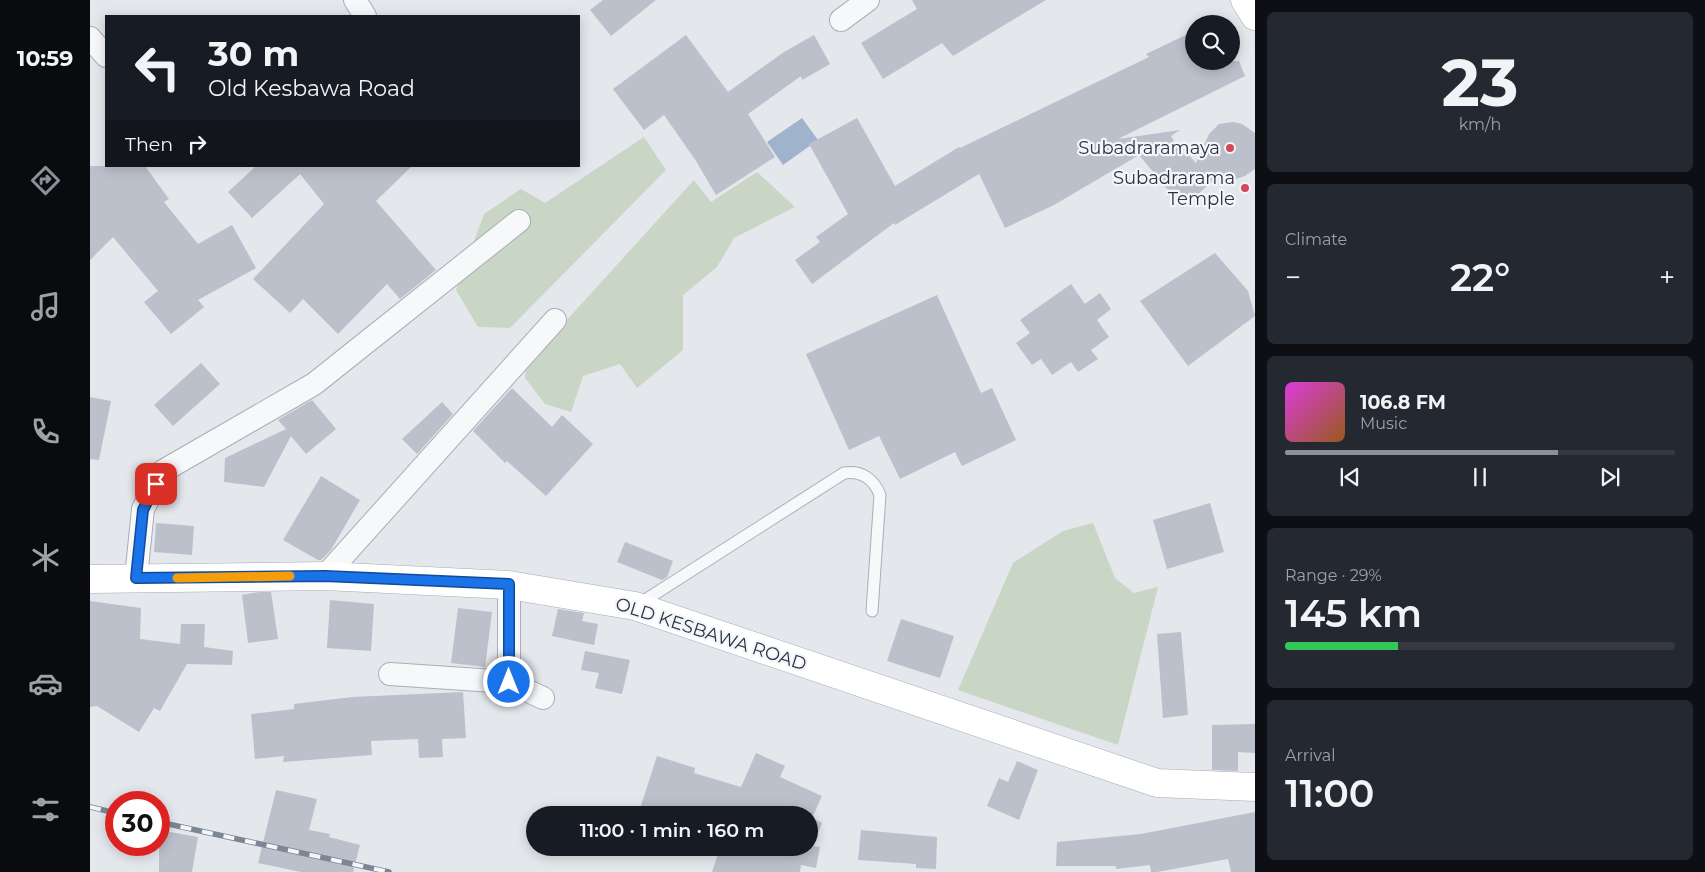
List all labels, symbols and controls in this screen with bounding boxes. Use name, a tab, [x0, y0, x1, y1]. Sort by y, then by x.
map controls	[1185, 15, 1240, 70]
button: search	[1185, 15, 1240, 70]
text: 30 m	[208, 32, 299, 75]
icon: left	[125, 35, 190, 100]
text: 23	[1442, 43, 1518, 122]
text: 10:59	[17, 45, 73, 72]
text: Old Kesbawa Road	[208, 75, 415, 102]
text: km/h	[1459, 115, 1501, 134]
icon: right	[183, 130, 211, 158]
text: Then	[125, 133, 173, 156]
place label: Subadraramaya	[1078, 137, 1220, 159]
marker: Subadraramaya	[1224, 142, 1236, 154]
icon: directions	[28, 163, 63, 198]
place label: Subadrarama Temple	[1113, 167, 1235, 210]
marker: Subadrarama Temple	[1239, 182, 1251, 194]
text: Climate	[1285, 230, 1347, 249]
text: 22°	[1450, 254, 1510, 301]
text: −	[1285, 260, 1301, 294]
text: +	[1659, 260, 1675, 294]
icon: music	[28, 289, 63, 324]
text: 106.8 FM	[1360, 391, 1446, 414]
icon: phone	[28, 414, 63, 449]
text: Music	[1360, 414, 1407, 433]
pin	[135, 463, 177, 505]
icon: previous	[1336, 463, 1364, 491]
icon: pause	[1466, 463, 1494, 491]
icon: next	[1596, 463, 1624, 491]
icon: arrive	[142, 470, 170, 498]
icon: climate	[28, 540, 63, 575]
text: Range · 29%	[1285, 566, 1382, 585]
text: 145 km	[1285, 590, 1422, 637]
street label: OLD KESBAWA ROAD	[613, 593, 809, 675]
position arrow	[482, 655, 534, 707]
icon: car	[28, 666, 63, 701]
text: Arrival	[1285, 746, 1335, 765]
text: 11:00	[1285, 770, 1374, 817]
speed limit sign: 30	[105, 791, 170, 856]
icon: filters	[28, 792, 63, 827]
text: 11:00 · 1 min · 160 m	[580, 819, 764, 842]

